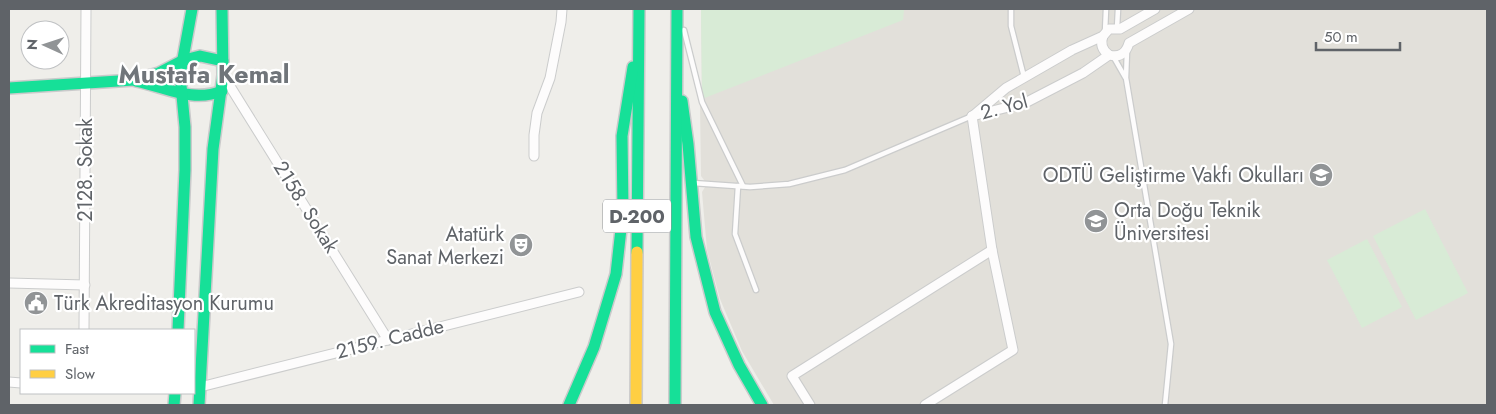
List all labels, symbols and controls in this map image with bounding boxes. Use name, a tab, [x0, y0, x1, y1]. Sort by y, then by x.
north arrow	[20, 20, 70, 70]
scale bar	[1316, 20, 1400, 52]
text: 50 m	[1324, 26, 1358, 48]
text: N	[22, 38, 42, 50]
district label: Mustafa Kemal	[119, 56, 289, 92]
street label: 2. Yol	[977, 87, 1031, 127]
street label: 2128. Sokak	[71, 118, 100, 222]
street label: 2158. Sokak	[266, 155, 346, 259]
place label: ODTÜ Geliştirme Vakfı Okulları	[1043, 161, 1304, 190]
school or university icon: ODTÜ Geliştirme Vakfı Okulları	[1308, 162, 1334, 188]
place label: Orta Doğu Teknik Üniversitesi	[1114, 196, 1261, 248]
road number: D-200	[603, 200, 671, 232]
school or university icon: Orta Doğu Teknik Üniversitesi	[1083, 208, 1109, 234]
place label: Atatürk Sanat Merkezi	[386, 220, 504, 272]
theatre icon: Atatürk Sanat Merkezi	[508, 232, 534, 258]
place label: Türk Akreditasyon Kurumu	[54, 289, 274, 318]
public building icon: Türk Akreditasyon Kurumu	[23, 290, 49, 316]
street label: 2159. Cadde	[333, 312, 447, 366]
legend	[20, 329, 195, 394]
text: Fast	[65, 338, 89, 360]
text: Slow	[65, 363, 96, 385]

